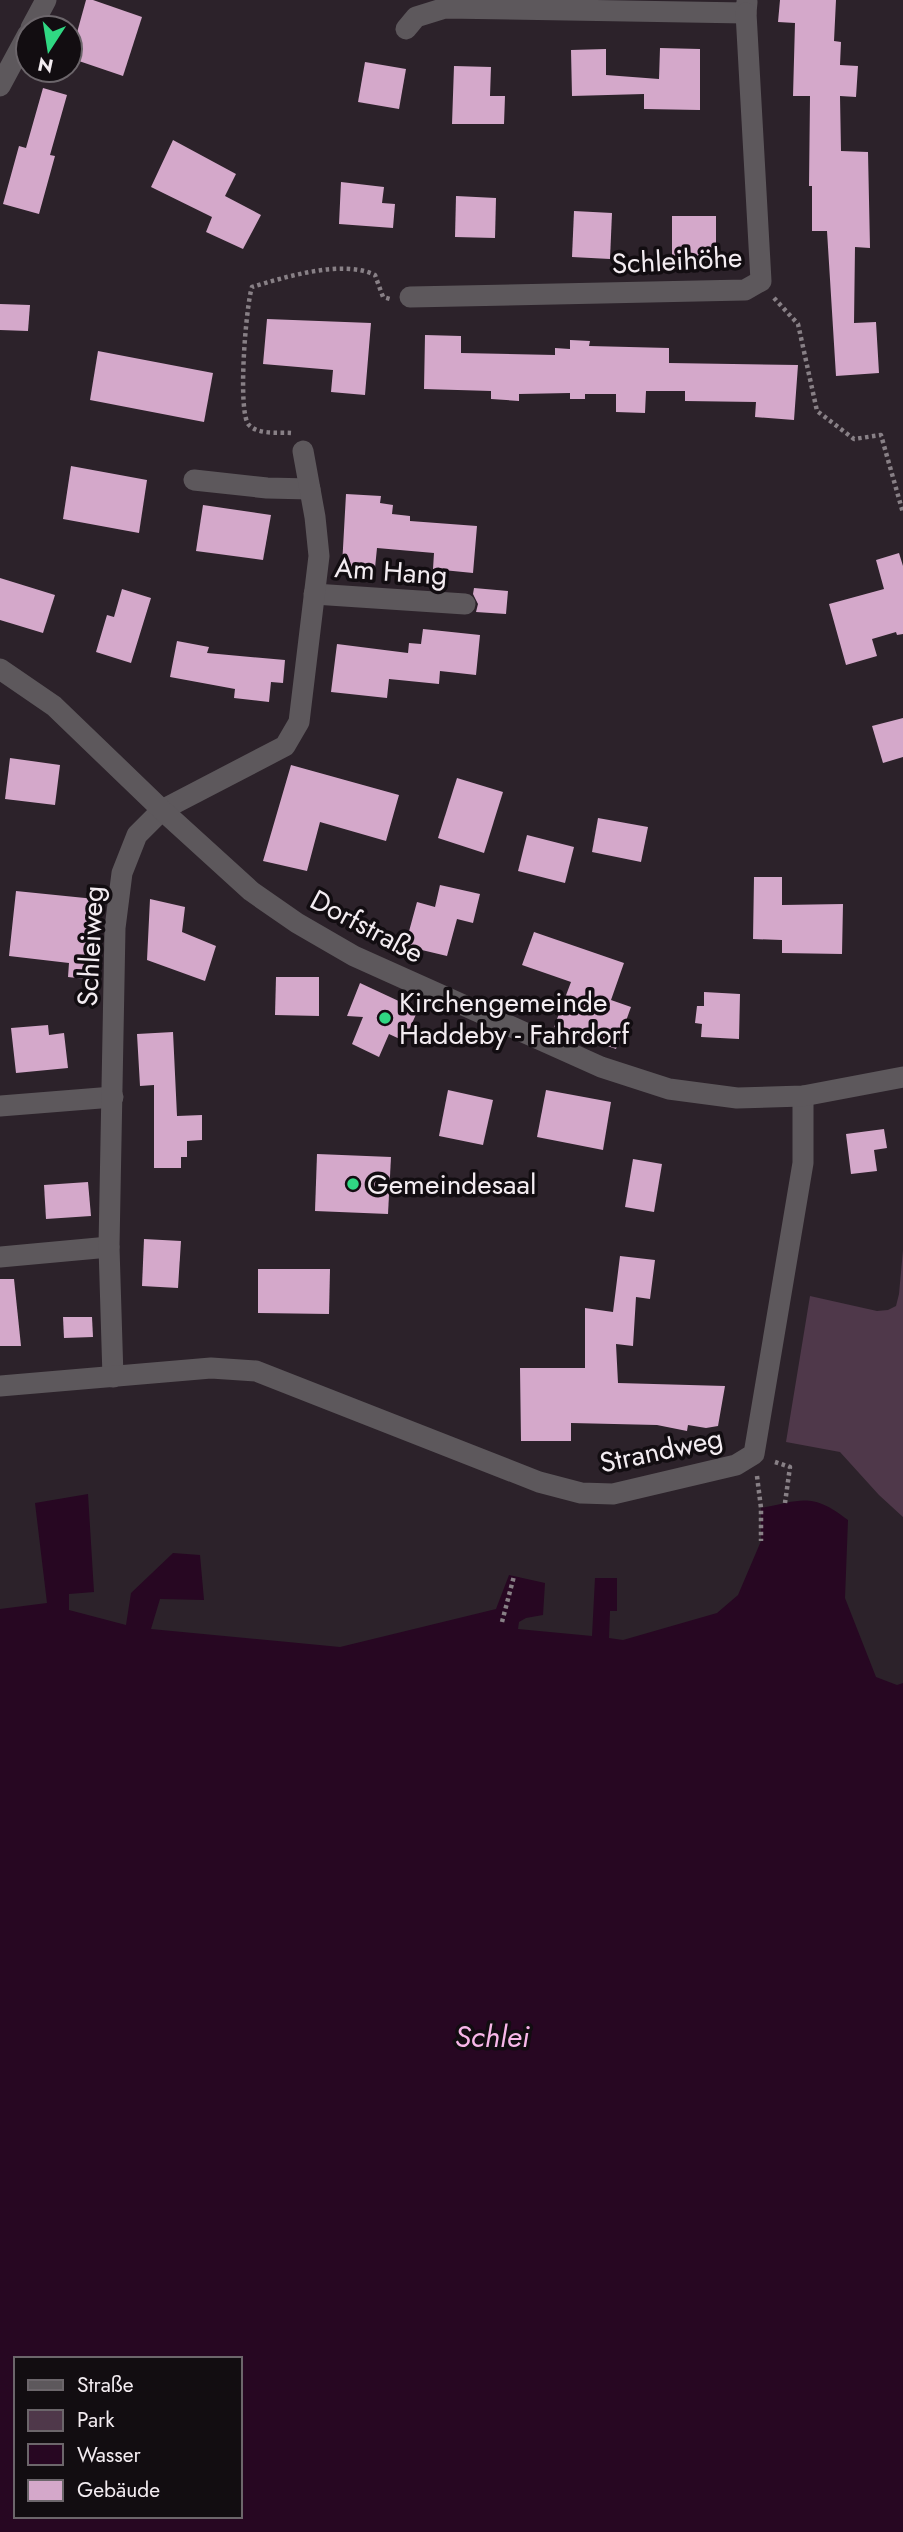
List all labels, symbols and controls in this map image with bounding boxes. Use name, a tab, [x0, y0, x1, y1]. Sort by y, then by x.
north arrow	[14, 14, 84, 84]
text: N	[35, 50, 56, 80]
street label: Schleihöhe	[611, 237, 743, 284]
street label: Am Hang	[333, 547, 449, 596]
street label: Dorfstraße	[303, 879, 431, 973]
street label: Schleiweg	[67, 885, 114, 1007]
place label: Kirchengemeinde Haddeby - Fahrdorf	[399, 982, 630, 1055]
marker: Kirchengemeinde Haddeby - Fahrdorf	[377, 1010, 393, 1026]
place label: Gemeindesaal	[367, 1164, 536, 1205]
marker: Gemeindesaal	[345, 1176, 361, 1192]
street label: Strandweg	[596, 1417, 726, 1484]
water label: Schlei	[455, 2015, 530, 2058]
legend	[14, 2357, 242, 2518]
text: Straße	[77, 2370, 134, 2400]
text: Park	[77, 2405, 115, 2435]
text: Wasser	[77, 2440, 142, 2470]
text: Gebäude	[77, 2475, 160, 2505]

